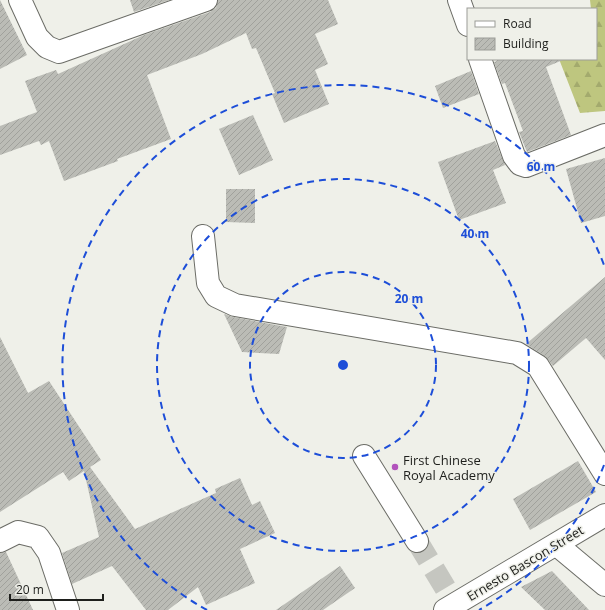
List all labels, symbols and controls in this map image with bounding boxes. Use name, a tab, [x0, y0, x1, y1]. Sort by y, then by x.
legend	[467, 8, 597, 60]
text: Road	[503, 15, 532, 32]
text: Building	[503, 35, 549, 52]
text: 60 m	[527, 158, 555, 175]
text: 40 m	[461, 225, 489, 242]
text: 20 m	[395, 290, 423, 307]
centre of rings	[336, 358, 350, 372]
place label: First Chinese Royal Academy	[403, 451, 495, 484]
marker: First Chinese Royal Academy	[390, 462, 400, 472]
street label: Ernesto Bascon Street	[463, 521, 587, 605]
scale bar	[10, 576, 103, 602]
text: 20 m	[16, 581, 44, 598]

